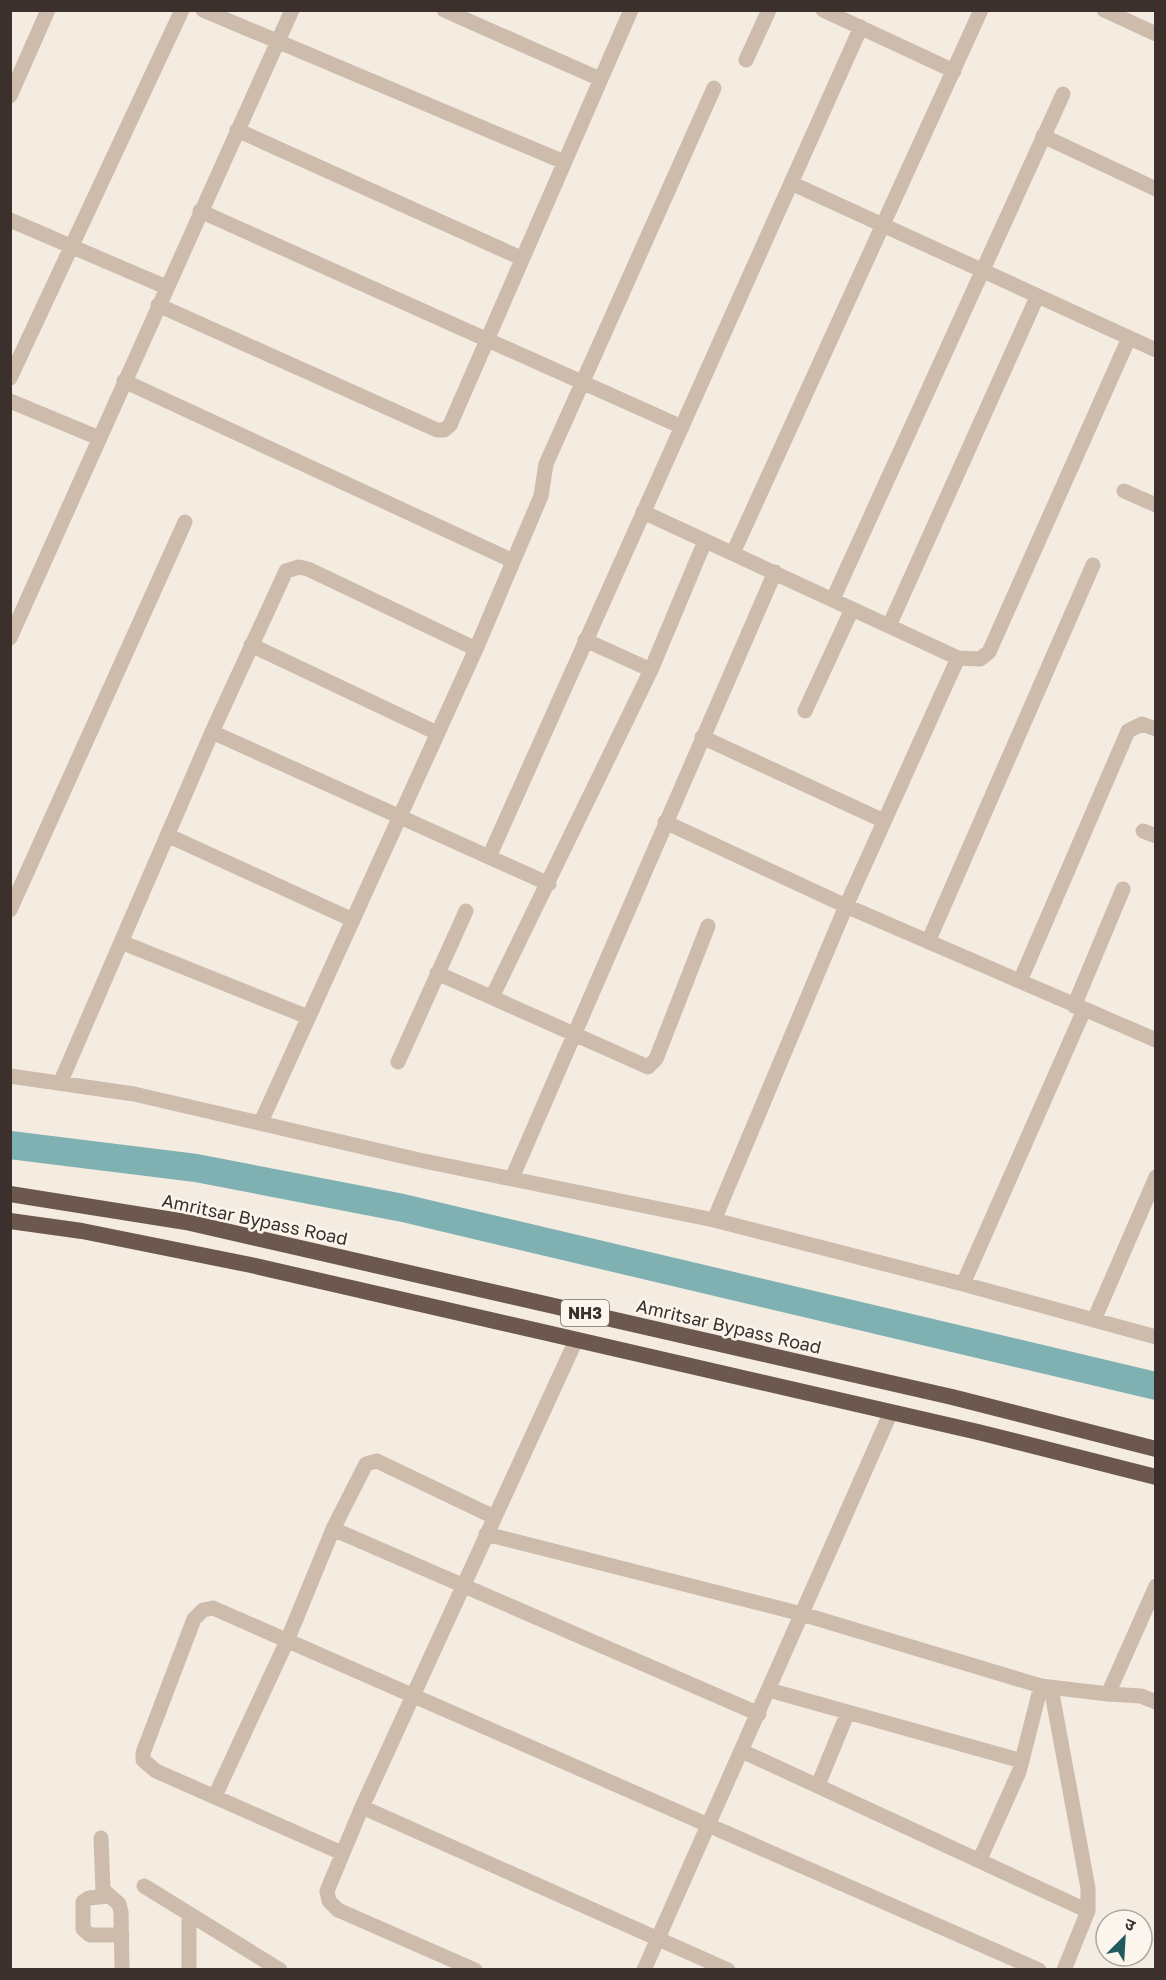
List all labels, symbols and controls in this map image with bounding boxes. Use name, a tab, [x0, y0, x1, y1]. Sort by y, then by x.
street label: Amritsar Bypass Road	[160, 1189, 350, 1249]
street label: Amritsar Bypass Road	[634, 1294, 824, 1358]
road number: NH3	[561, 1300, 609, 1326]
north arrow	[1094, 1908, 1154, 1968]
text: उ	[1122, 1913, 1139, 1936]

